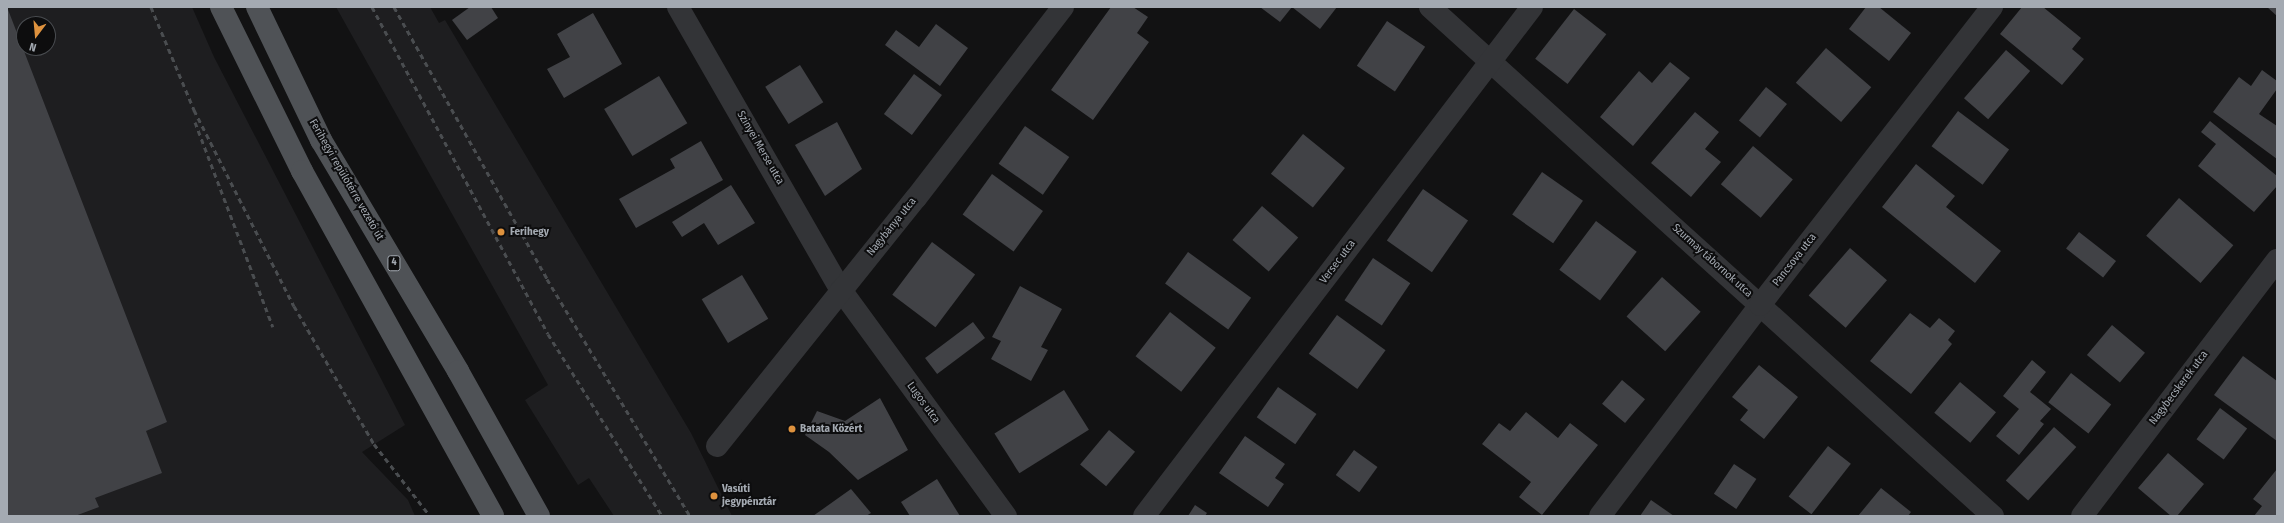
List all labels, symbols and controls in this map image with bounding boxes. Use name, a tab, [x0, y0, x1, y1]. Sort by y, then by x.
north arrow	[16, 16, 56, 56]
text: N	[28, 40, 38, 54]
street label: Szinyei Merse utca	[734, 109, 786, 187]
street label: Ferihegyi repülőtérre vezető út	[306, 117, 386, 243]
street label: Nagybánya utca	[865, 195, 919, 259]
street label: Szurmay tábornok utca	[1669, 222, 1755, 300]
place label: Ferihegy	[510, 225, 549, 239]
marker: Ferihegy	[495, 226, 507, 238]
street label: Pancsova utca	[1770, 231, 1820, 289]
street label: Versec utca	[1317, 238, 1359, 286]
road number: 4	[387, 255, 401, 271]
street label: Nagybecskerek utca	[2147, 348, 2211, 428]
street label: Lugos utca	[904, 380, 942, 426]
place label: Batata Közért	[800, 422, 862, 436]
marker: Batata Közért	[787, 424, 797, 434]
place label: Vasúti jegypénztár	[722, 483, 776, 509]
marker: Vasúti jegypénztár	[709, 491, 719, 501]

